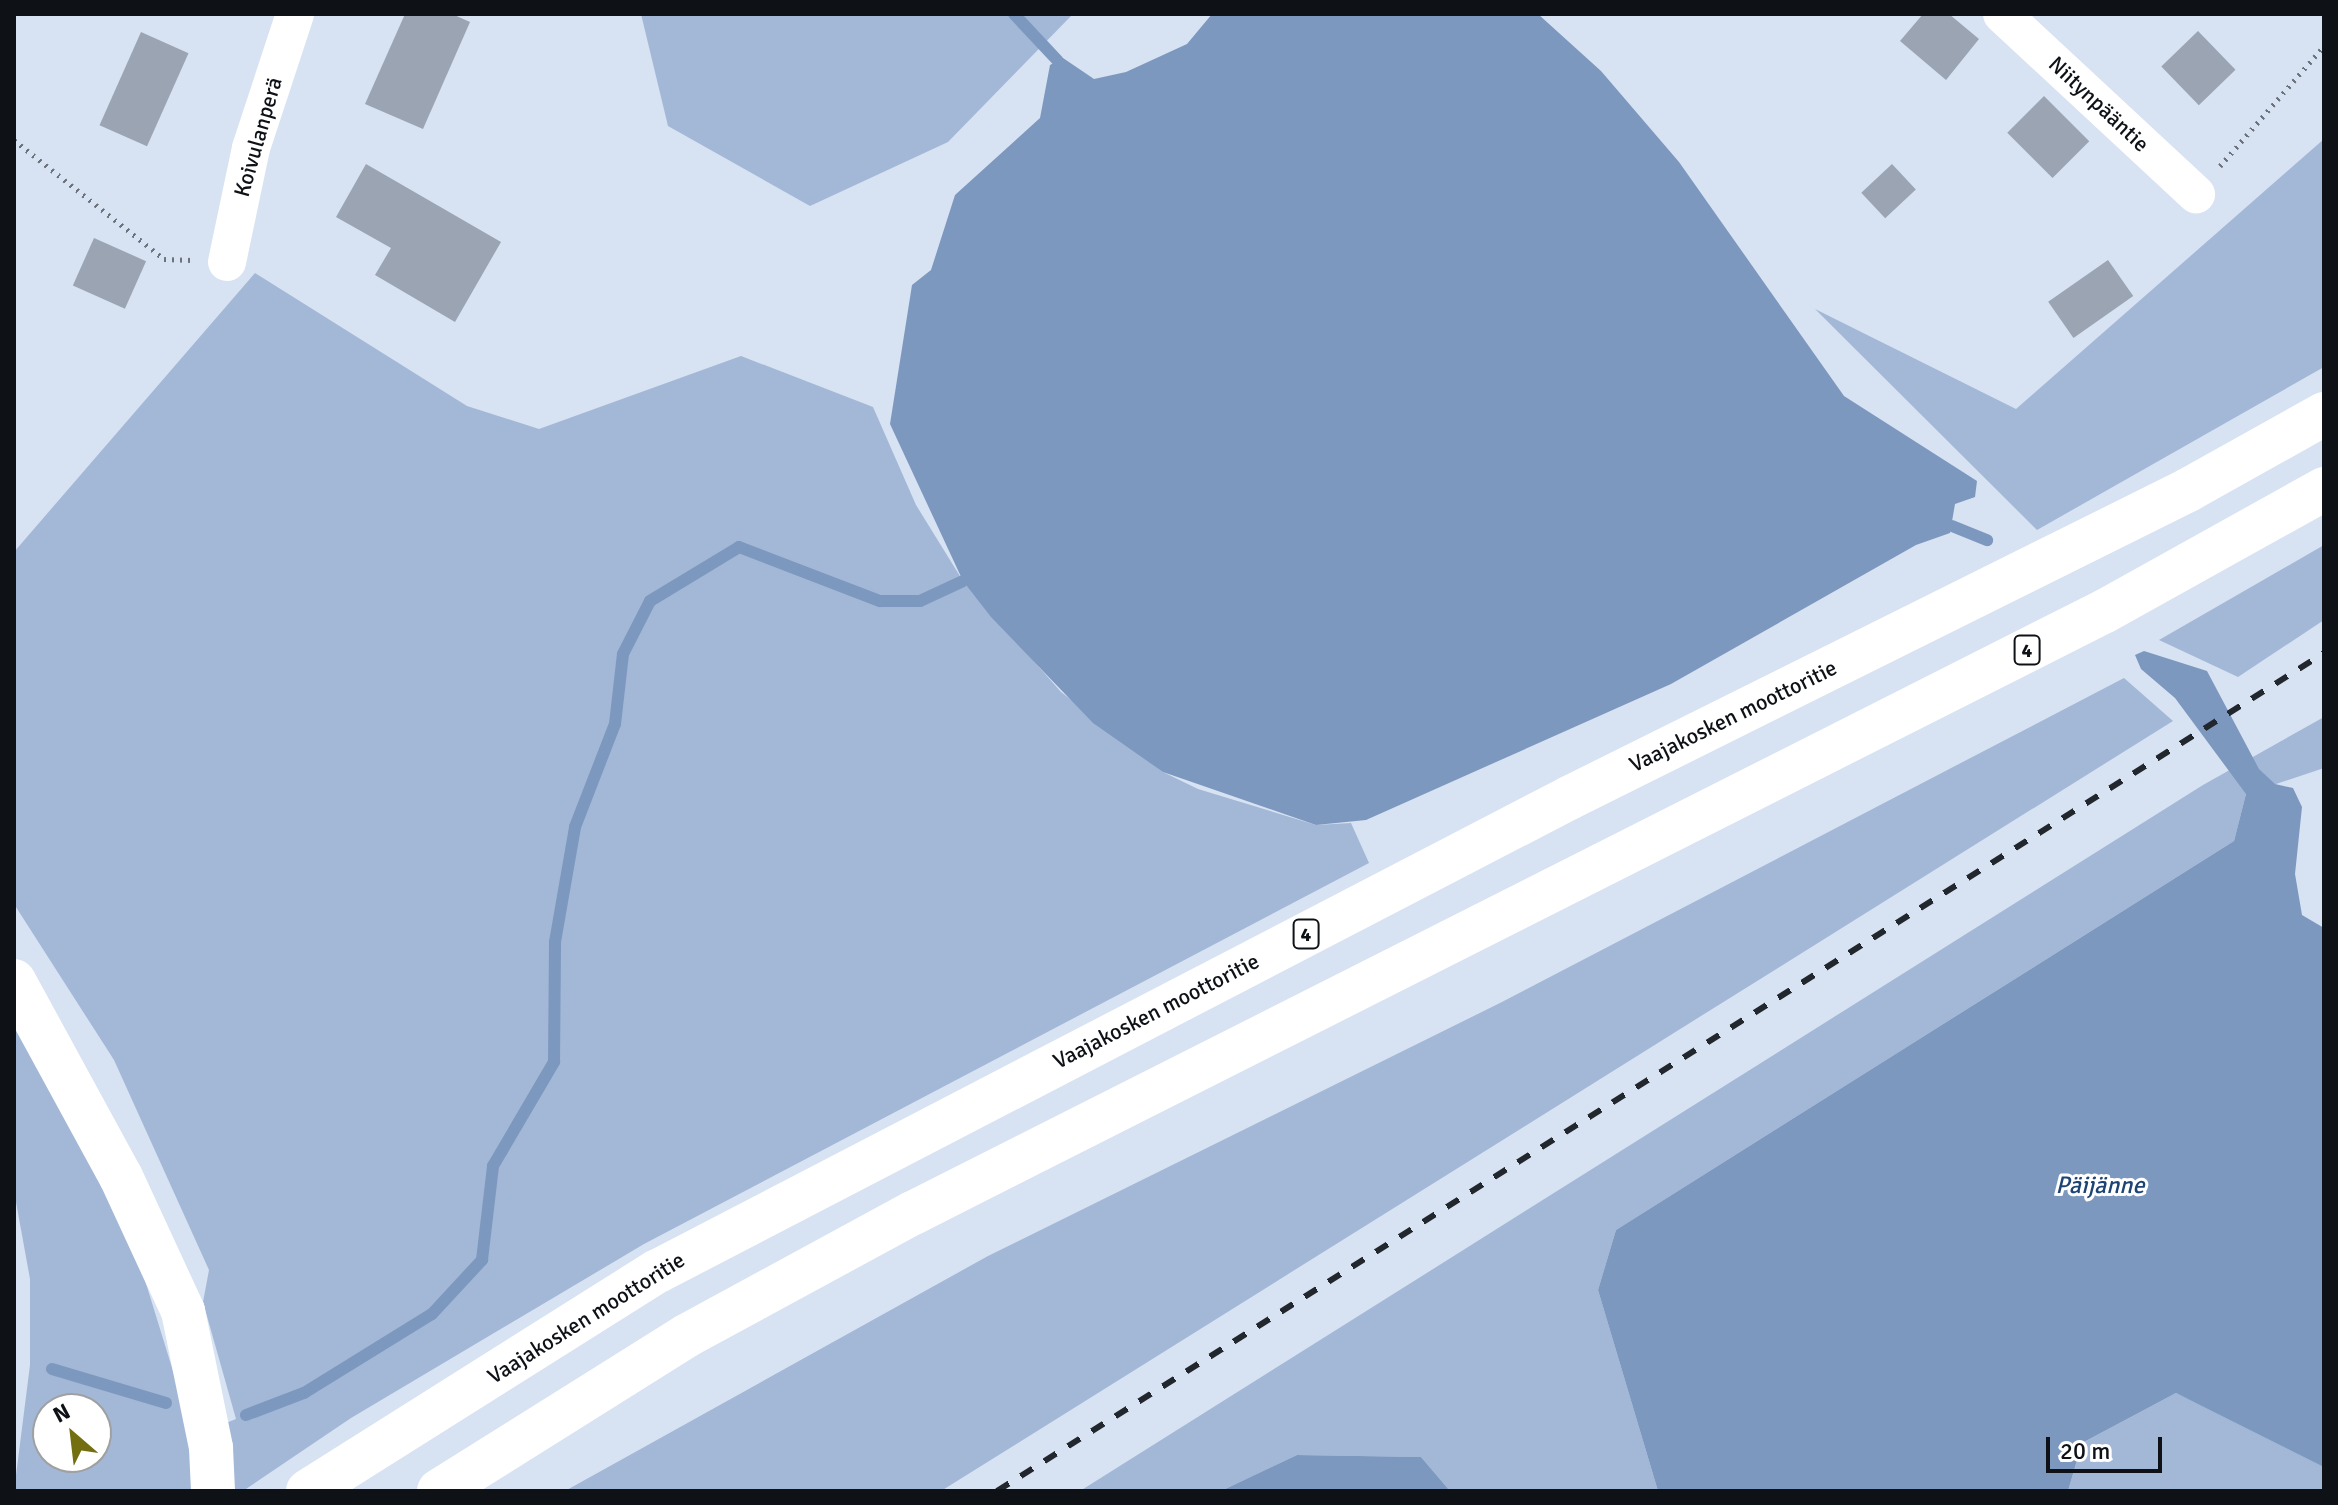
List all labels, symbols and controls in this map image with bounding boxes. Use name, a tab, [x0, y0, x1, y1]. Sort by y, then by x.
street label: Niitynpääntie	[2043, 51, 2155, 157]
street label: Koivulanperä	[228, 74, 288, 200]
road number: 4	[2013, 634, 2041, 666]
street label: Vaajakosken moottoritie	[1625, 654, 1841, 778]
road number: 4	[1292, 918, 1320, 950]
street label: Vaajakosken moottoritie	[1049, 948, 1263, 1074]
water label: Päijänne	[2056, 1172, 2144, 1200]
street label: Vaajakosken moottoritie	[483, 1247, 689, 1389]
north arrow	[32, 1393, 112, 1473]
text: N	[48, 1398, 75, 1429]
scale bar	[2050, 1421, 2166, 1471]
text: 20 m	[2060, 1436, 2110, 1466]

